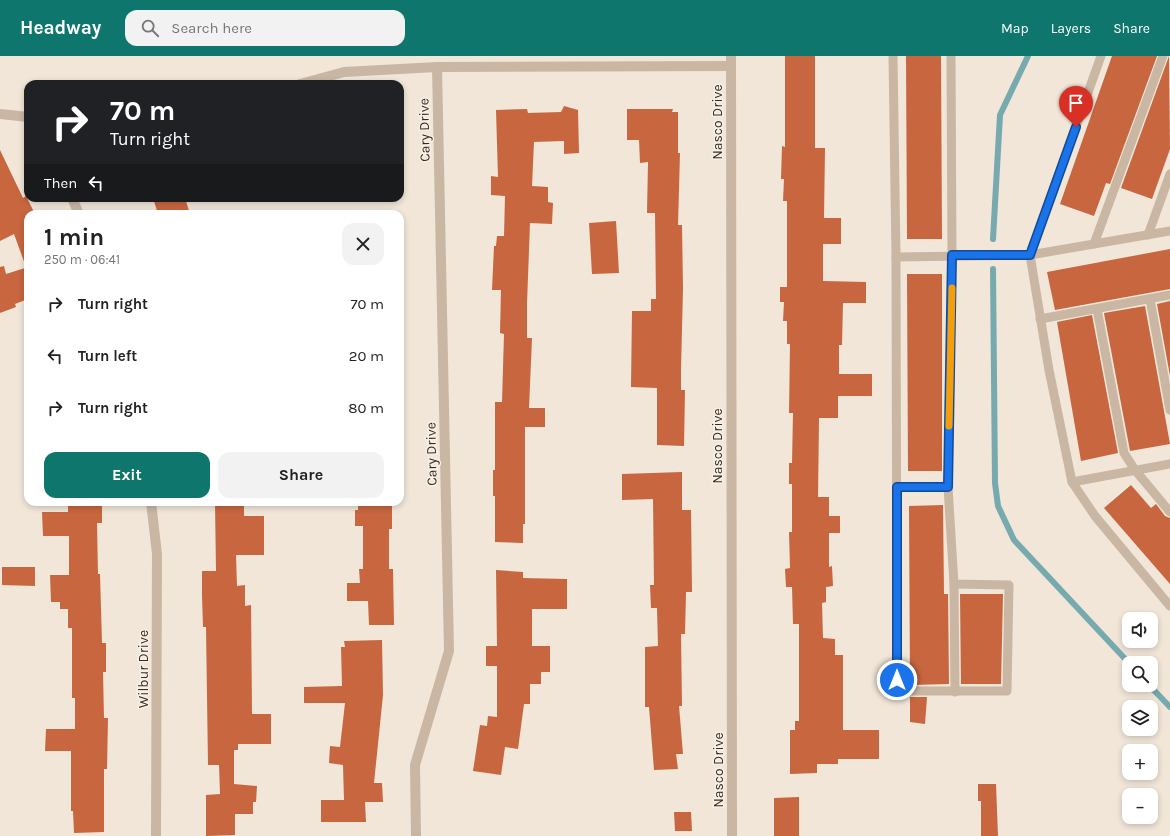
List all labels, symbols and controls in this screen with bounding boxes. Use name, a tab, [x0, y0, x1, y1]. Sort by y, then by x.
search box	[125, 10, 405, 46]
text: Headway	[20, 17, 101, 39]
icon: search	[139, 17, 161, 39]
text: Search here	[171, 19, 252, 37]
text: Map	[1001, 20, 1029, 37]
text: Layers	[1051, 20, 1091, 37]
text: Share	[1113, 20, 1150, 37]
street label: Nasco Drive	[709, 84, 726, 160]
pin	[1059, 86, 1093, 127]
icon: arrive	[1065, 92, 1087, 114]
text: 70 m	[110, 94, 175, 127]
icon: right	[44, 96, 96, 148]
street label: Cary Drive	[415, 98, 434, 162]
text: Turn right	[110, 128, 190, 150]
icon: left	[85, 172, 107, 194]
text: Then	[44, 174, 77, 192]
text: 1 min	[44, 223, 104, 251]
button: close	[342, 223, 384, 265]
text: 250 m · 06:41	[44, 252, 120, 267]
icon: right	[44, 293, 66, 315]
text: Turn right	[78, 295, 148, 313]
text: 70 m	[350, 295, 384, 313]
icon: left	[44, 345, 66, 367]
text: Turn left	[78, 347, 137, 365]
text: 20 m	[349, 347, 384, 365]
icon: right	[44, 397, 66, 419]
text: Turn right	[78, 399, 148, 417]
text: 80 m	[348, 399, 384, 417]
street label: Nasco Drive	[709, 408, 726, 484]
street label: Cary Drive	[422, 422, 441, 486]
button: Exit	[44, 452, 210, 498]
button: Share	[218, 452, 384, 498]
map controls	[1122, 612, 1158, 824]
button: sound	[1122, 612, 1158, 648]
street label: Wilbur Drive	[135, 630, 152, 708]
button: search	[1122, 656, 1158, 692]
position arrow	[876, 659, 918, 701]
button: layers	[1122, 700, 1158, 736]
street label: Nasco Drive	[710, 732, 727, 808]
button: +	[1122, 744, 1158, 780]
button: −	[1122, 788, 1158, 824]

